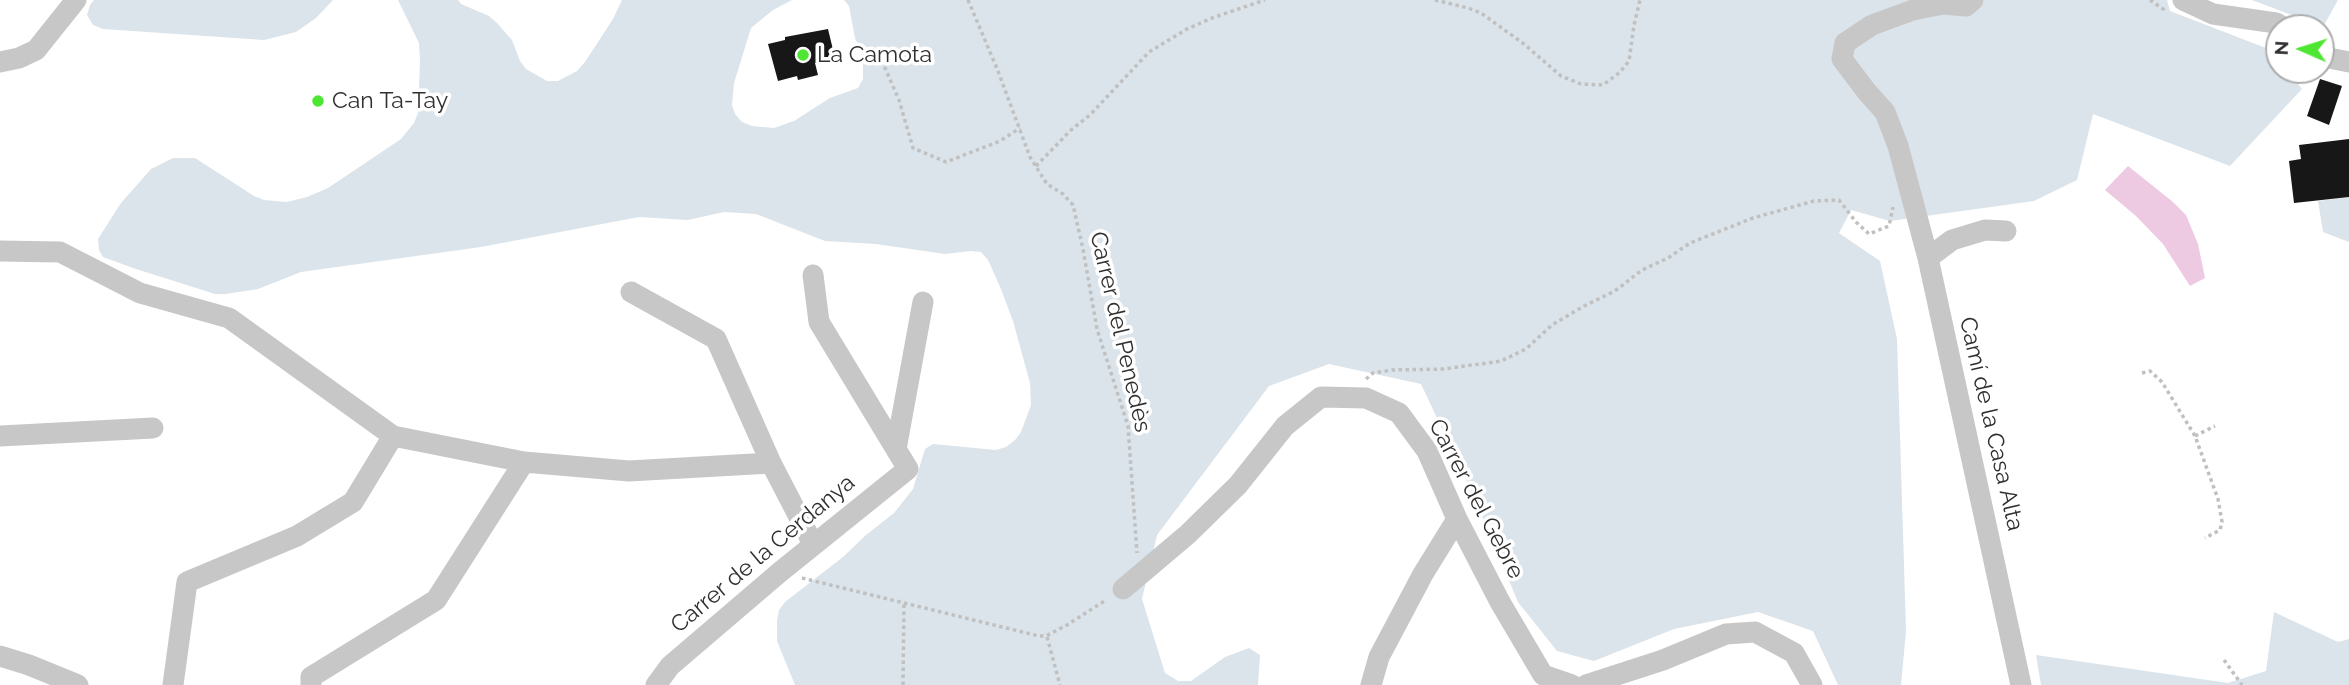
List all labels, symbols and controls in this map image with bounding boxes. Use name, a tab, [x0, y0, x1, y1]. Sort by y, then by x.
north arrow	[2265, 14, 2335, 84]
text: N	[2270, 40, 2292, 56]
place label: La Camota	[817, 41, 932, 69]
marker: La Camota	[795, 47, 811, 63]
place label: Can Ta-Tay	[332, 87, 448, 115]
marker: Can Ta-Tay	[310, 93, 326, 109]
street label: Carrer del Penedès	[1084, 229, 1156, 435]
street label: Camí de la Casa Alta	[1953, 314, 2029, 534]
street label: Carrer del Gebre	[1422, 414, 1530, 584]
street label: Carrer de la Cerdanya	[665, 469, 861, 639]

